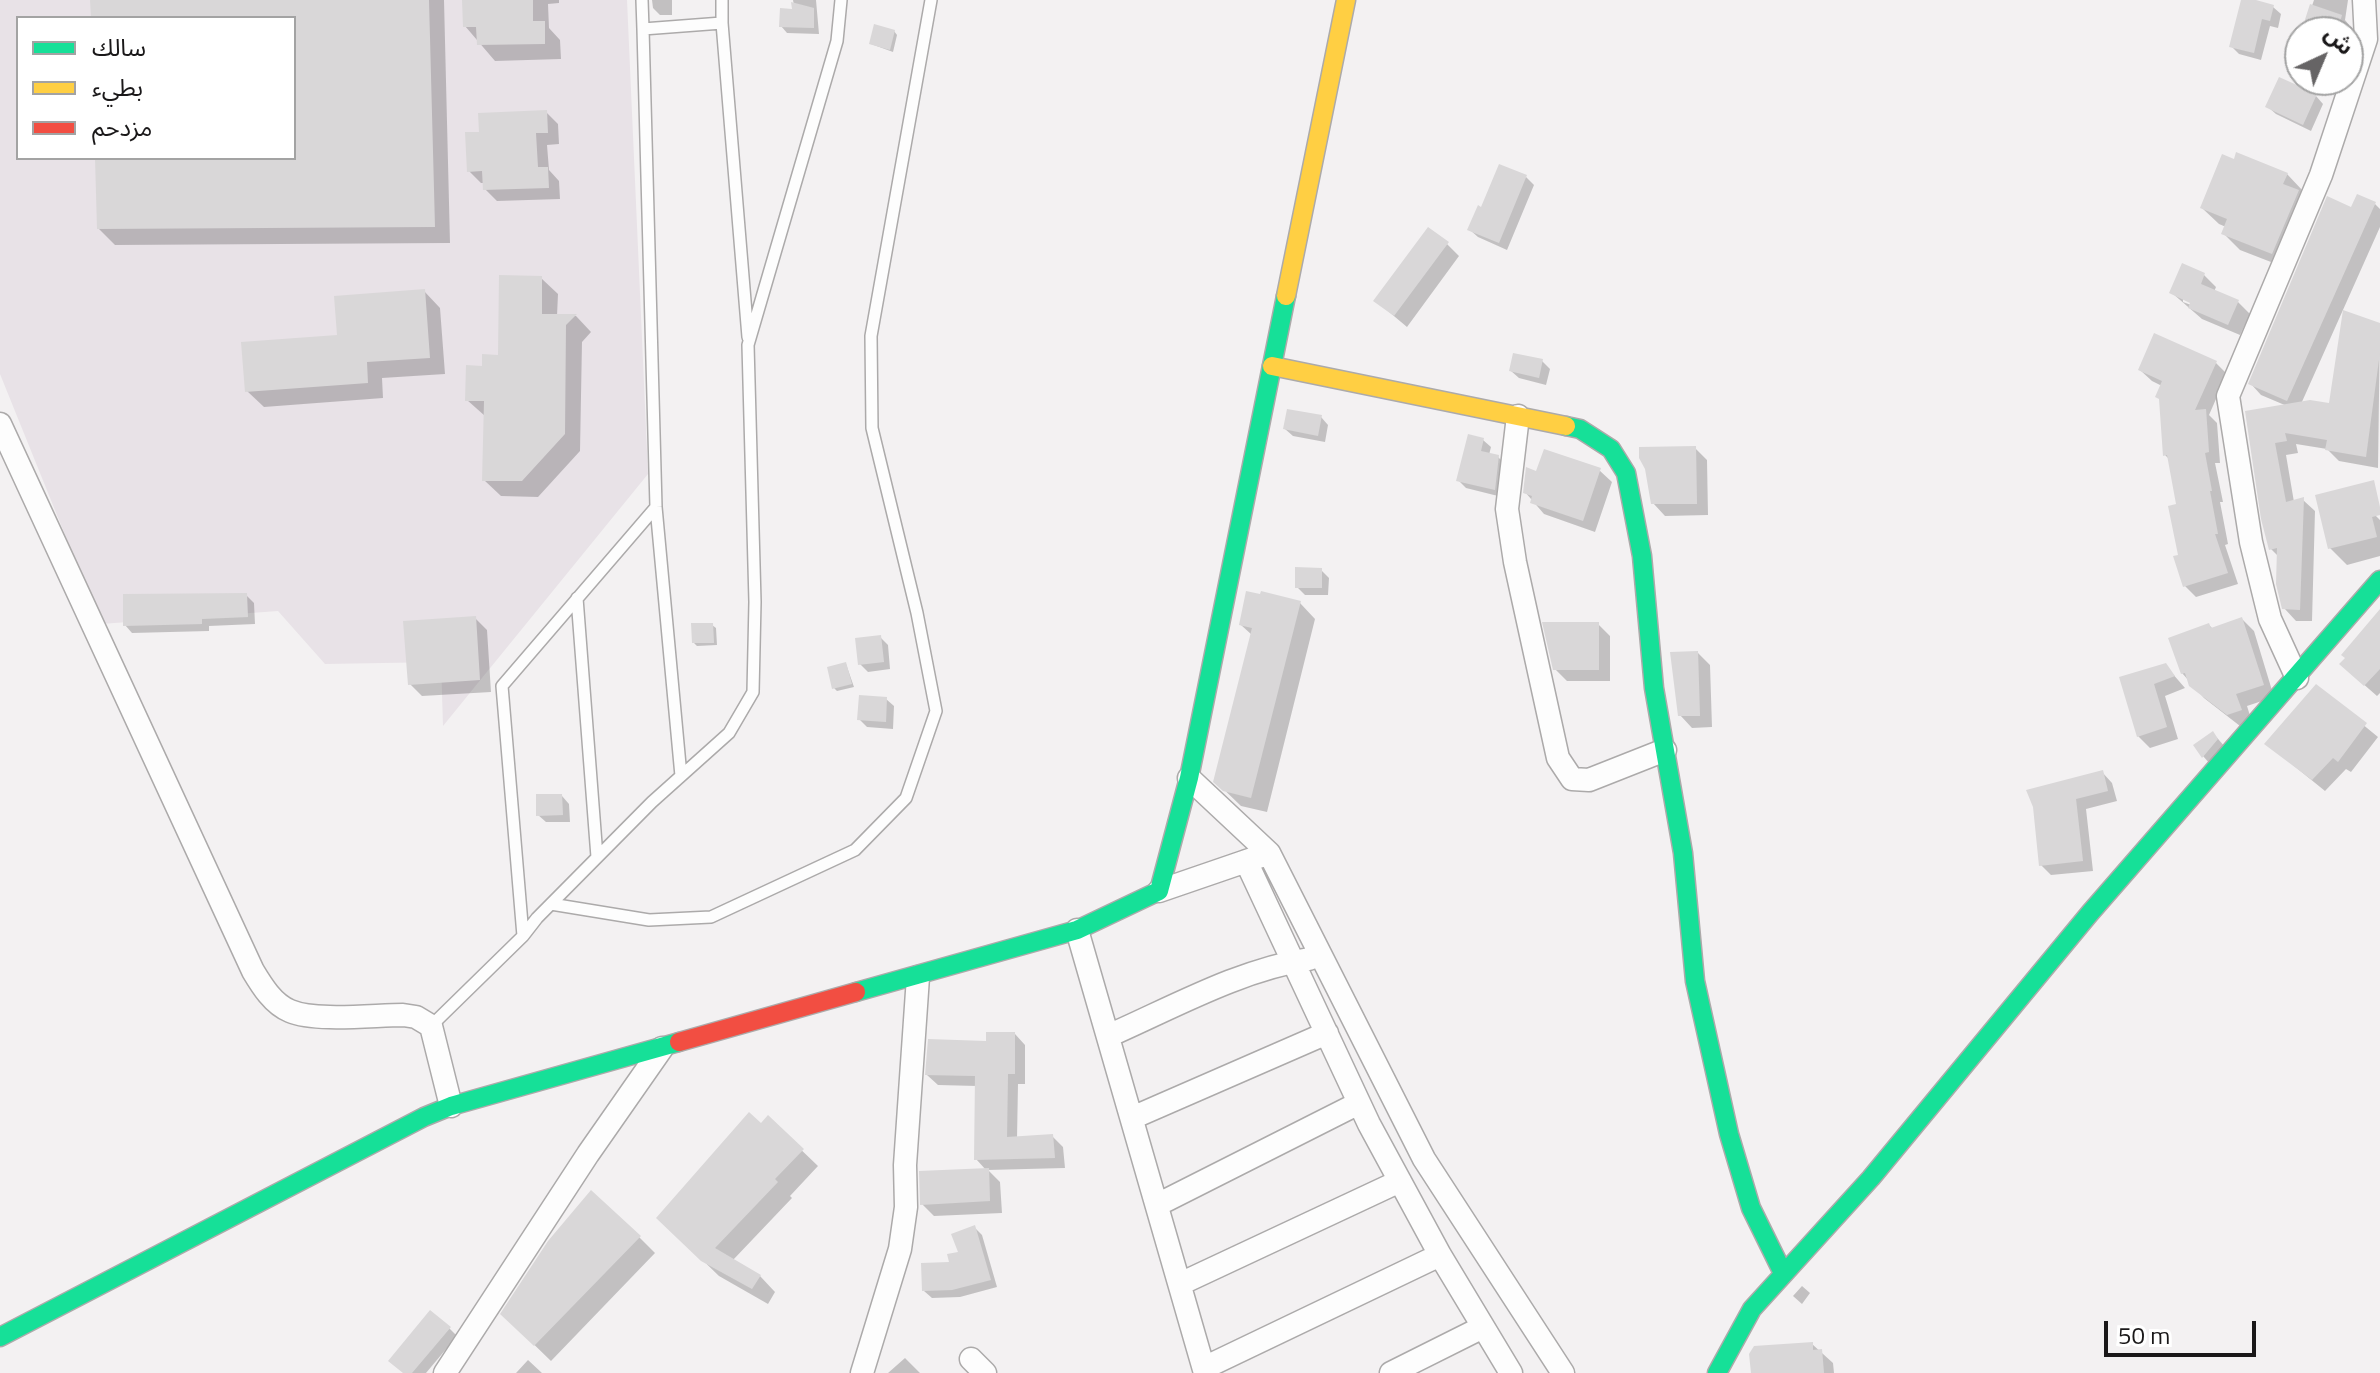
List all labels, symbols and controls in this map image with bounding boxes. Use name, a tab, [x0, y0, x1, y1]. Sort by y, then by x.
legend	[16, 16, 296, 160]
north arrow	[2284, 16, 2364, 96]
text: ش	[2317, 17, 2362, 63]
text: سالك	[92, 29, 146, 65]
text: بطيء	[92, 69, 143, 105]
text: مزدحم	[92, 109, 152, 145]
scale bar	[2108, 1305, 2260, 1355]
text: 50 m	[2118, 1317, 2170, 1353]

